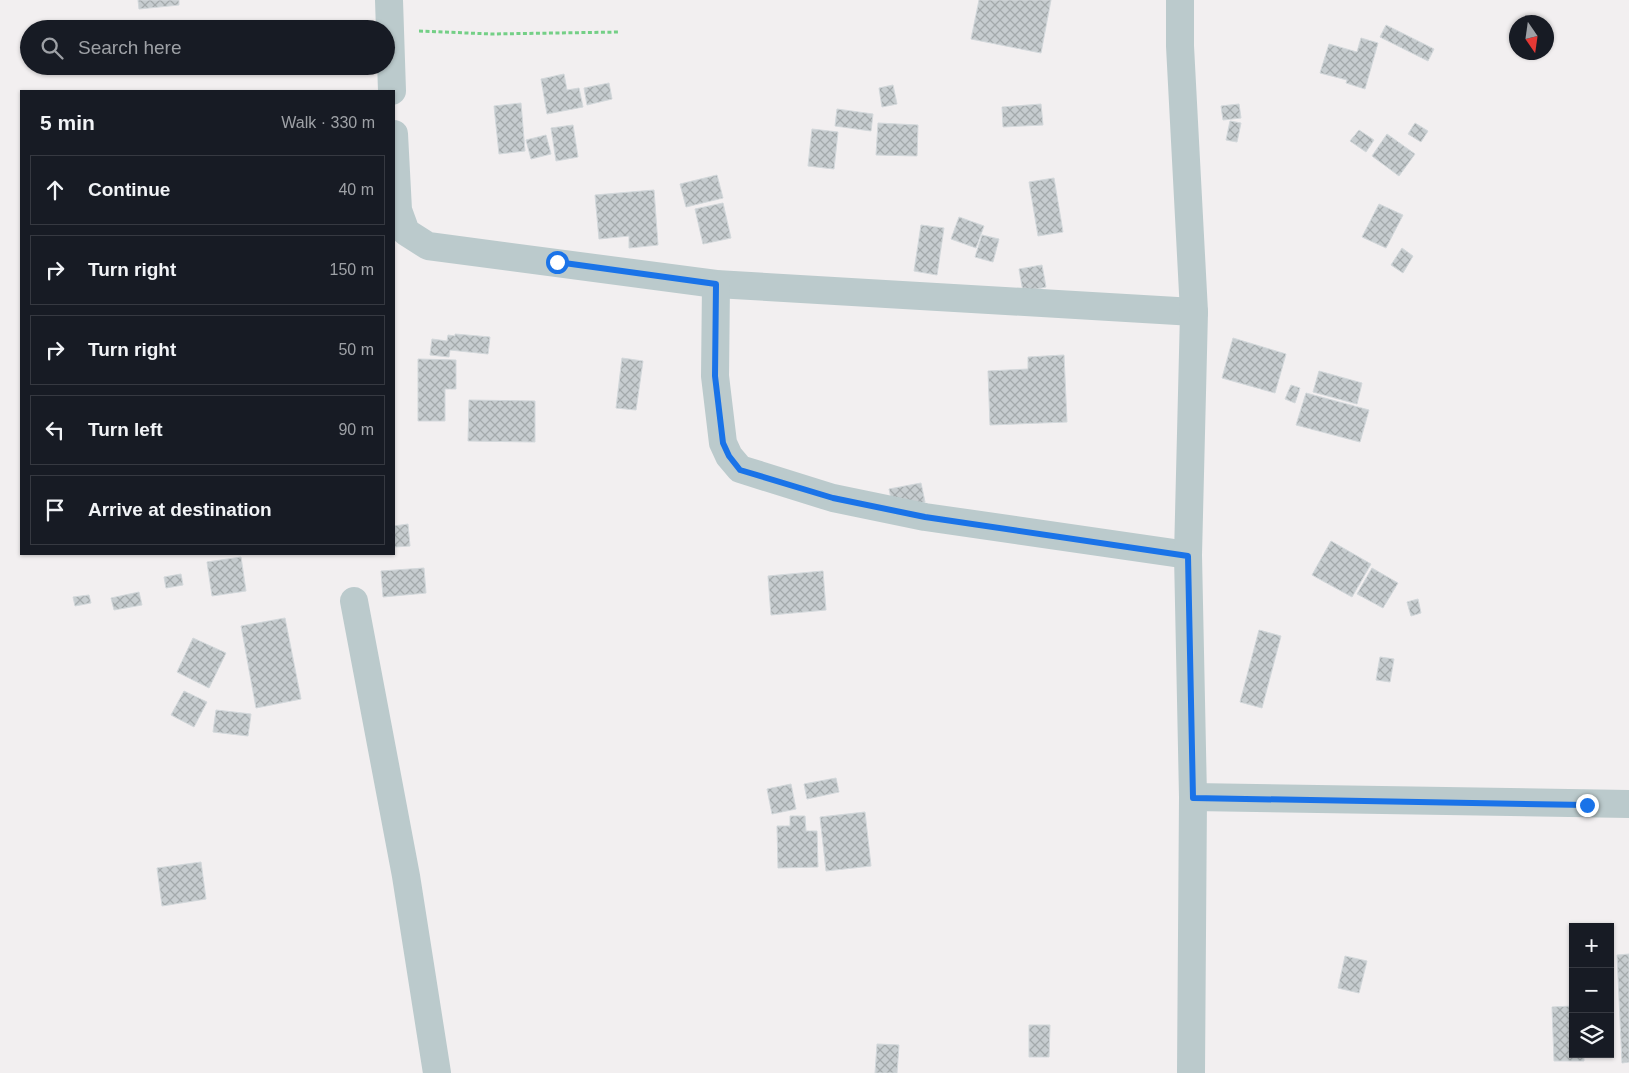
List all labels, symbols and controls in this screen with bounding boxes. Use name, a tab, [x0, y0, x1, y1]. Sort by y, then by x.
north arrow	[1509, 15, 1554, 60]
search box	[20, 20, 395, 75]
icon: search	[38, 34, 66, 62]
text: Search here	[78, 37, 182, 58]
text: 5 min	[40, 111, 95, 134]
text: Walk · 330 m	[281, 114, 375, 131]
icon: ahead	[41, 176, 69, 204]
text: Continue	[88, 179, 170, 200]
text: 40 m	[338, 181, 374, 198]
route start	[546, 251, 569, 274]
icon: right	[41, 256, 69, 284]
text: Turn right	[88, 259, 176, 280]
text: 150 m	[330, 261, 374, 278]
icon: right	[41, 336, 69, 364]
text: Turn right	[88, 339, 176, 360]
text: 50 m	[338, 341, 374, 358]
icon: left	[41, 416, 69, 444]
text: Turn left	[88, 419, 163, 440]
text: 90 m	[338, 421, 374, 438]
icon: arrive	[41, 496, 69, 524]
text: Arrive at destination	[88, 499, 272, 520]
route end	[1576, 794, 1599, 817]
map controls	[1569, 923, 1614, 1058]
button: +	[1569, 923, 1614, 968]
button: −	[1569, 968, 1614, 1013]
button: layers	[1569, 1013, 1614, 1058]

